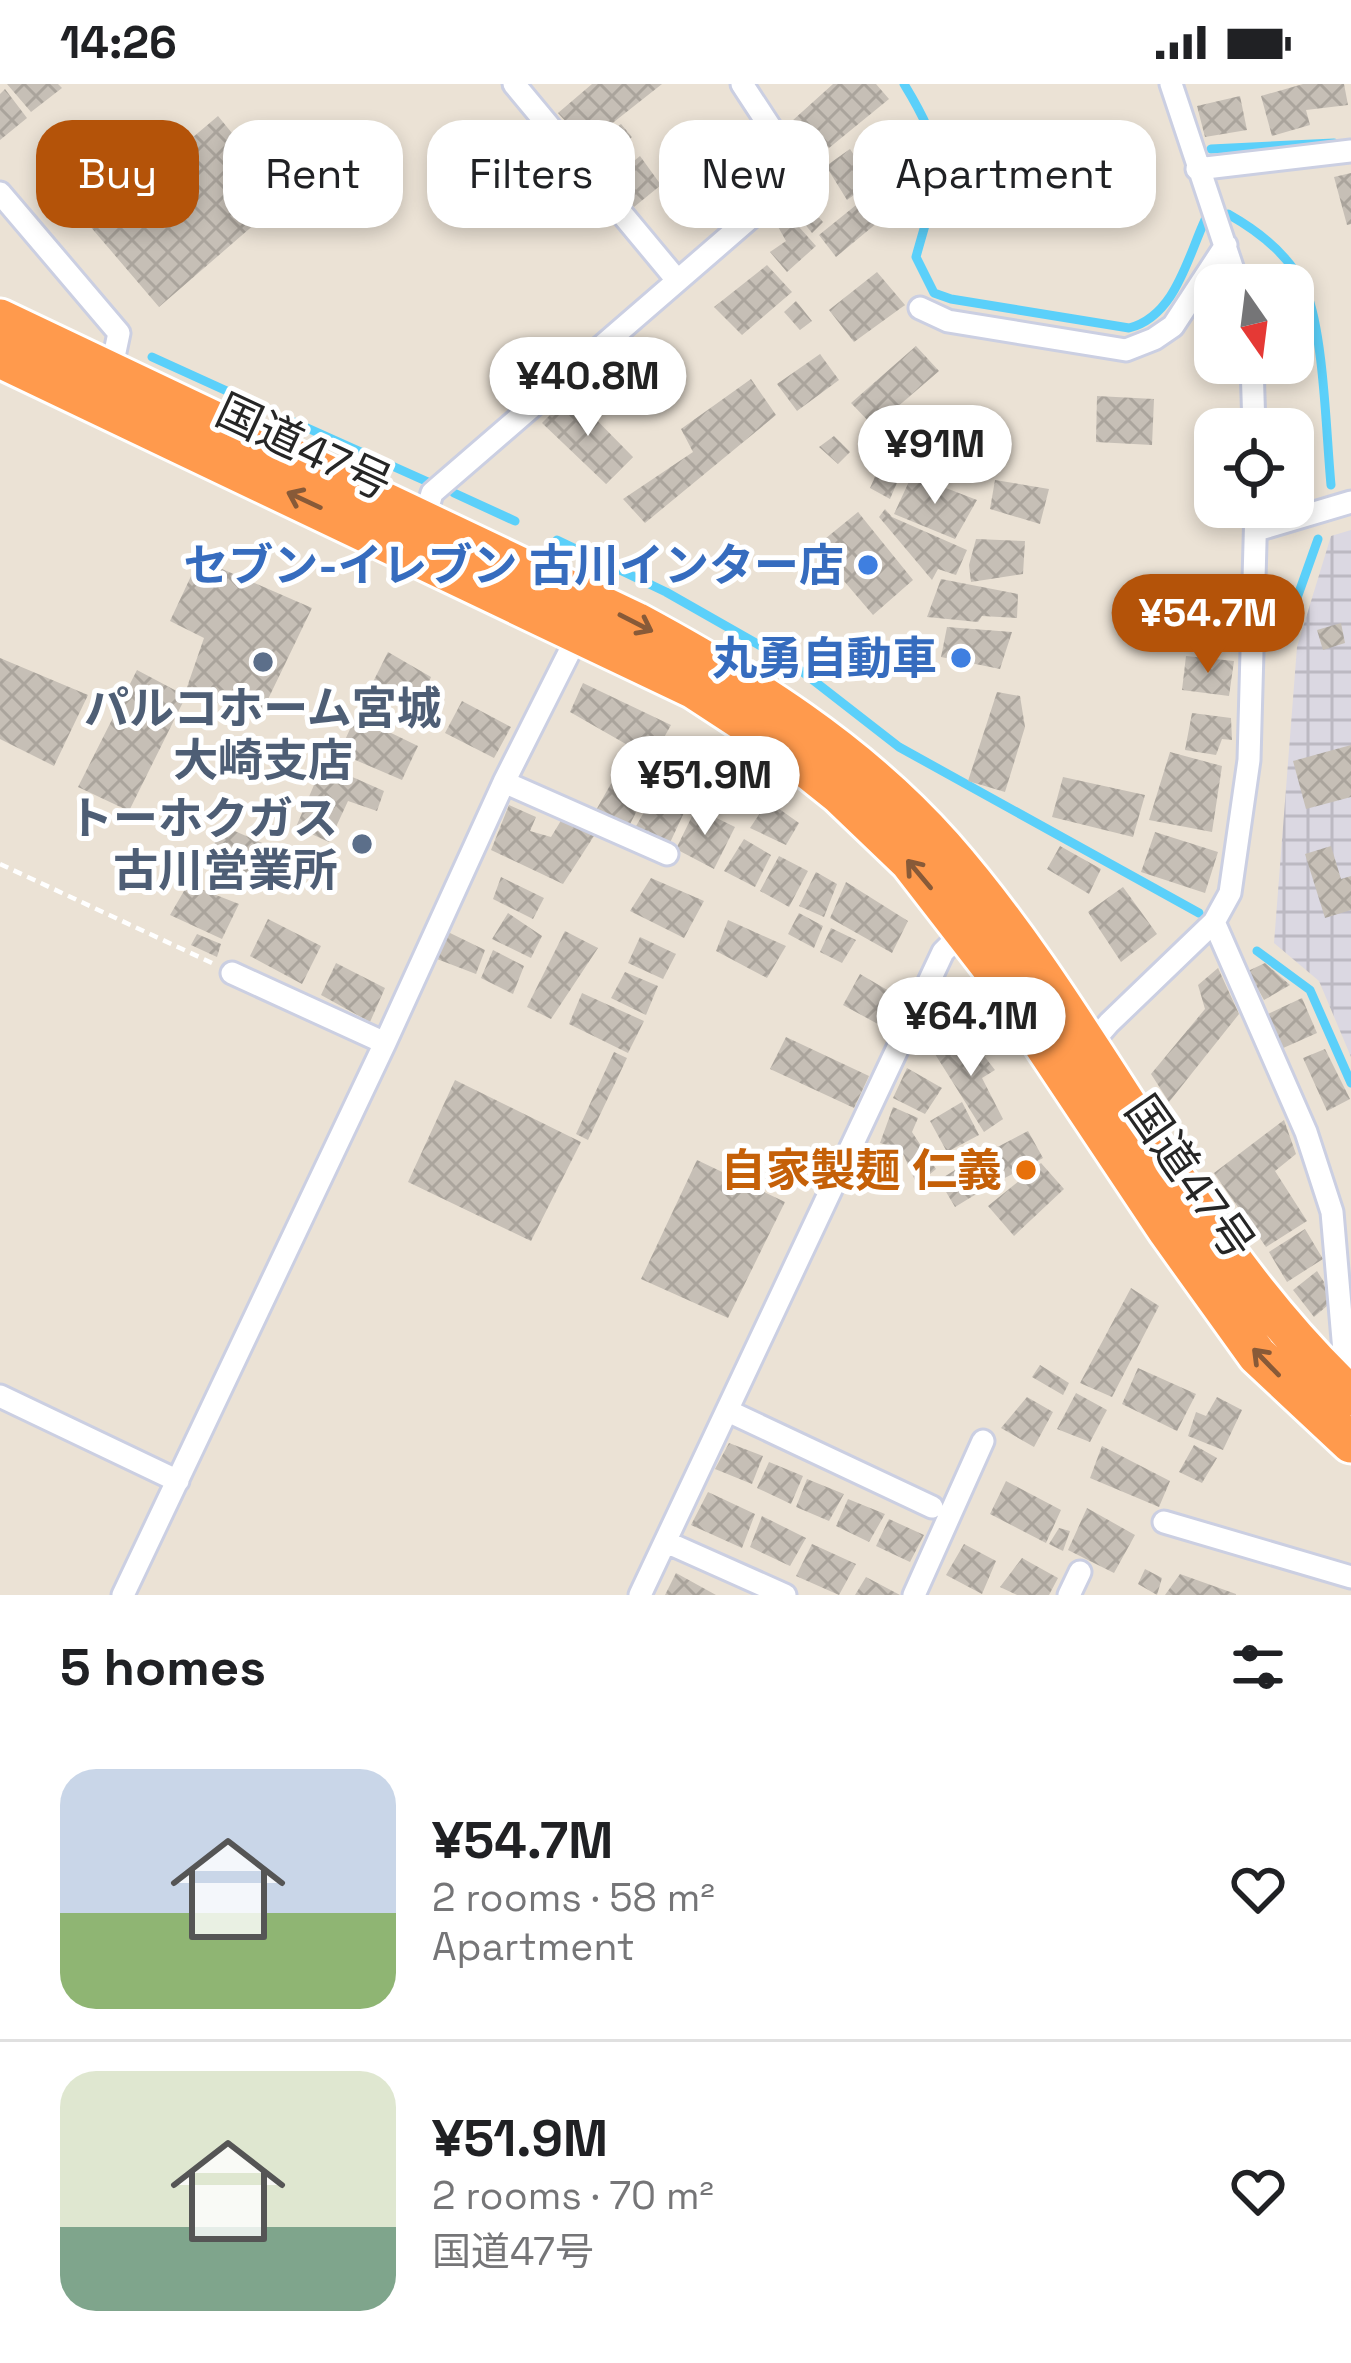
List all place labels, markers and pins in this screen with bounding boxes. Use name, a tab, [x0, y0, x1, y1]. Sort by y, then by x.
pin: ¥40.8M	[490, 337, 686, 439]
pin: ¥91M	[864, 405, 1006, 507]
place label: セブン-イレブン 古川インター店	[183, 537, 844, 594]
marker: セブン-イレブン 古川インター店	[855, 552, 881, 578]
pin: ¥54.7M	[1110, 574, 1306, 676]
place label: 丸勇自動車	[712, 630, 937, 687]
marker: 丸勇自動車	[948, 645, 974, 671]
marker: パルコホーム宮城 大崎支店	[250, 649, 276, 675]
place label: パルコホーム宮城 大崎支店	[84, 680, 442, 789]
pin: ¥51.9M	[607, 736, 803, 838]
place label: トーホクガス 古川営業所	[68, 790, 338, 899]
marker: トーホクガス 古川営業所	[349, 831, 375, 857]
pin: ¥64.1M	[873, 977, 1069, 1079]
place label: 自家製麺 仁義	[721, 1142, 1002, 1199]
marker: 自家製麺 仁義	[1013, 1157, 1039, 1183]

